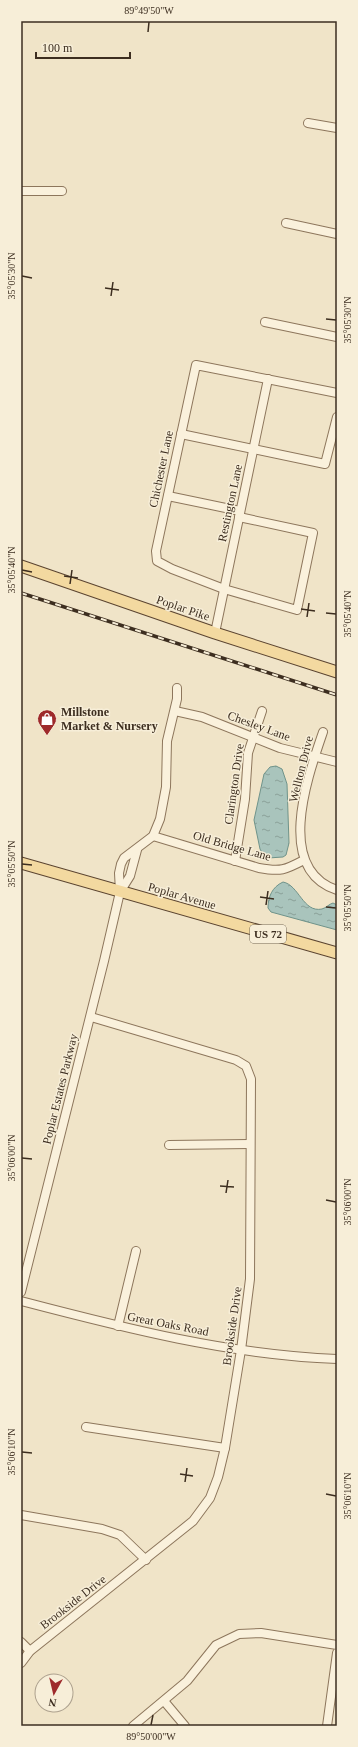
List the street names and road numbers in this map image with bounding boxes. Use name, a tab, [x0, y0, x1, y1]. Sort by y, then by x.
street label: Chichester Lane	[146, 429, 176, 509]
street label: Restington Lane	[215, 463, 245, 543]
street label: Poplar Pike	[154, 592, 212, 624]
street label: Chesley Lane	[226, 708, 292, 744]
street label: Wellton Drive	[286, 734, 316, 804]
street label: Clarington Drive	[221, 743, 247, 825]
street label: Old Bridge Lane	[191, 828, 273, 864]
street label: Poplar Avenue	[146, 880, 218, 912]
road number: US 72	[250, 925, 286, 943]
street label: Poplar Estates Parkway	[40, 1032, 80, 1146]
street label: Brookside Drive	[220, 1286, 244, 1366]
street label: Great Oaks Road	[126, 1309, 210, 1339]
street label: Brookside Drive	[37, 1572, 109, 1632]

